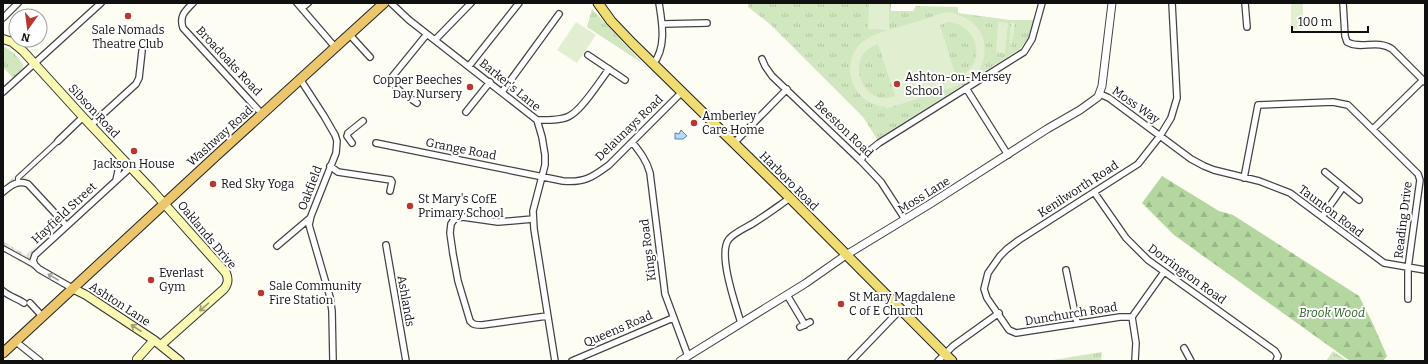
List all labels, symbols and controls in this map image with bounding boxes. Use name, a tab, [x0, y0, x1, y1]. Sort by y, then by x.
north arrow	[8, 8, 48, 48]
scale bar	[1292, 8, 1368, 34]
marker: Sale Nomads Theatre Club	[123, 11, 133, 21]
text: 100 m	[1298, 15, 1333, 29]
place label: Sale Nomads Theatre Club	[92, 23, 165, 51]
street label: Broadoaks Road	[193, 24, 265, 98]
text: N	[20, 30, 31, 45]
street label: Barker's Lane	[476, 56, 544, 114]
place label: Ashton-on-Mersey School	[905, 70, 1012, 98]
place label: Copper Beeches Day Nursery	[373, 73, 463, 101]
marker: Ashton-on-Mersey School	[892, 79, 902, 89]
street label: Sibson Road	[66, 81, 122, 141]
marker: Copper Beeches Day Nursery	[465, 82, 475, 92]
street label: Moss Way	[1109, 83, 1163, 127]
street label: Delaunays Road	[592, 92, 666, 164]
street label: Beeston Road	[812, 98, 876, 160]
street label: Washway Road	[184, 103, 256, 169]
place label: Amberley Care Home	[702, 109, 764, 137]
marker: Amberley Care Home	[689, 118, 699, 128]
street label: Grange Road	[424, 135, 498, 163]
marker: Jackson House	[129, 146, 139, 156]
street label: Harboro Road	[757, 149, 821, 213]
place label: Jackson House	[92, 157, 175, 171]
street label: Kenilworth Road	[1035, 158, 1121, 220]
street label: Oakfield	[295, 164, 325, 212]
street label: Moss Lane	[895, 174, 953, 216]
place label: Red Sky Yoga	[221, 177, 295, 191]
street label: Hayfield Street	[29, 179, 100, 246]
marker: Red Sky Yoga	[208, 179, 218, 189]
street label: Reading Drive	[1391, 181, 1415, 259]
street label: Taunton Road	[1296, 182, 1366, 240]
place label: St Mary's CofE Primary School	[418, 192, 504, 220]
street label: Oaklands Drive	[175, 198, 239, 272]
marker: St Mary's CofE Primary School	[405, 201, 415, 211]
street label: Kings Road	[637, 218, 659, 282]
street label: Dorrington Road	[1145, 241, 1229, 307]
place label: Everlast Gym	[159, 266, 204, 294]
one-way arrow	[47, 273, 59, 281]
street label: Ashlands	[395, 274, 417, 328]
marker: Everlast Gym	[146, 275, 156, 285]
street label: Ashton Lane	[87, 279, 153, 329]
place label: Sale Community Fire Station	[269, 279, 362, 307]
marker: Sale Community Fire Station	[256, 288, 266, 298]
place label: St Mary Magdalene C of E Church	[849, 290, 955, 318]
marker: St Mary Magdalene C of E Church	[836, 299, 846, 309]
street label: Dunchurch Road	[1024, 300, 1118, 328]
one-way arrow	[199, 303, 209, 312]
park label: Brook Wood	[1299, 306, 1365, 320]
street label: Queens Road	[581, 308, 655, 350]
one-way arrow	[130, 324, 141, 333]

